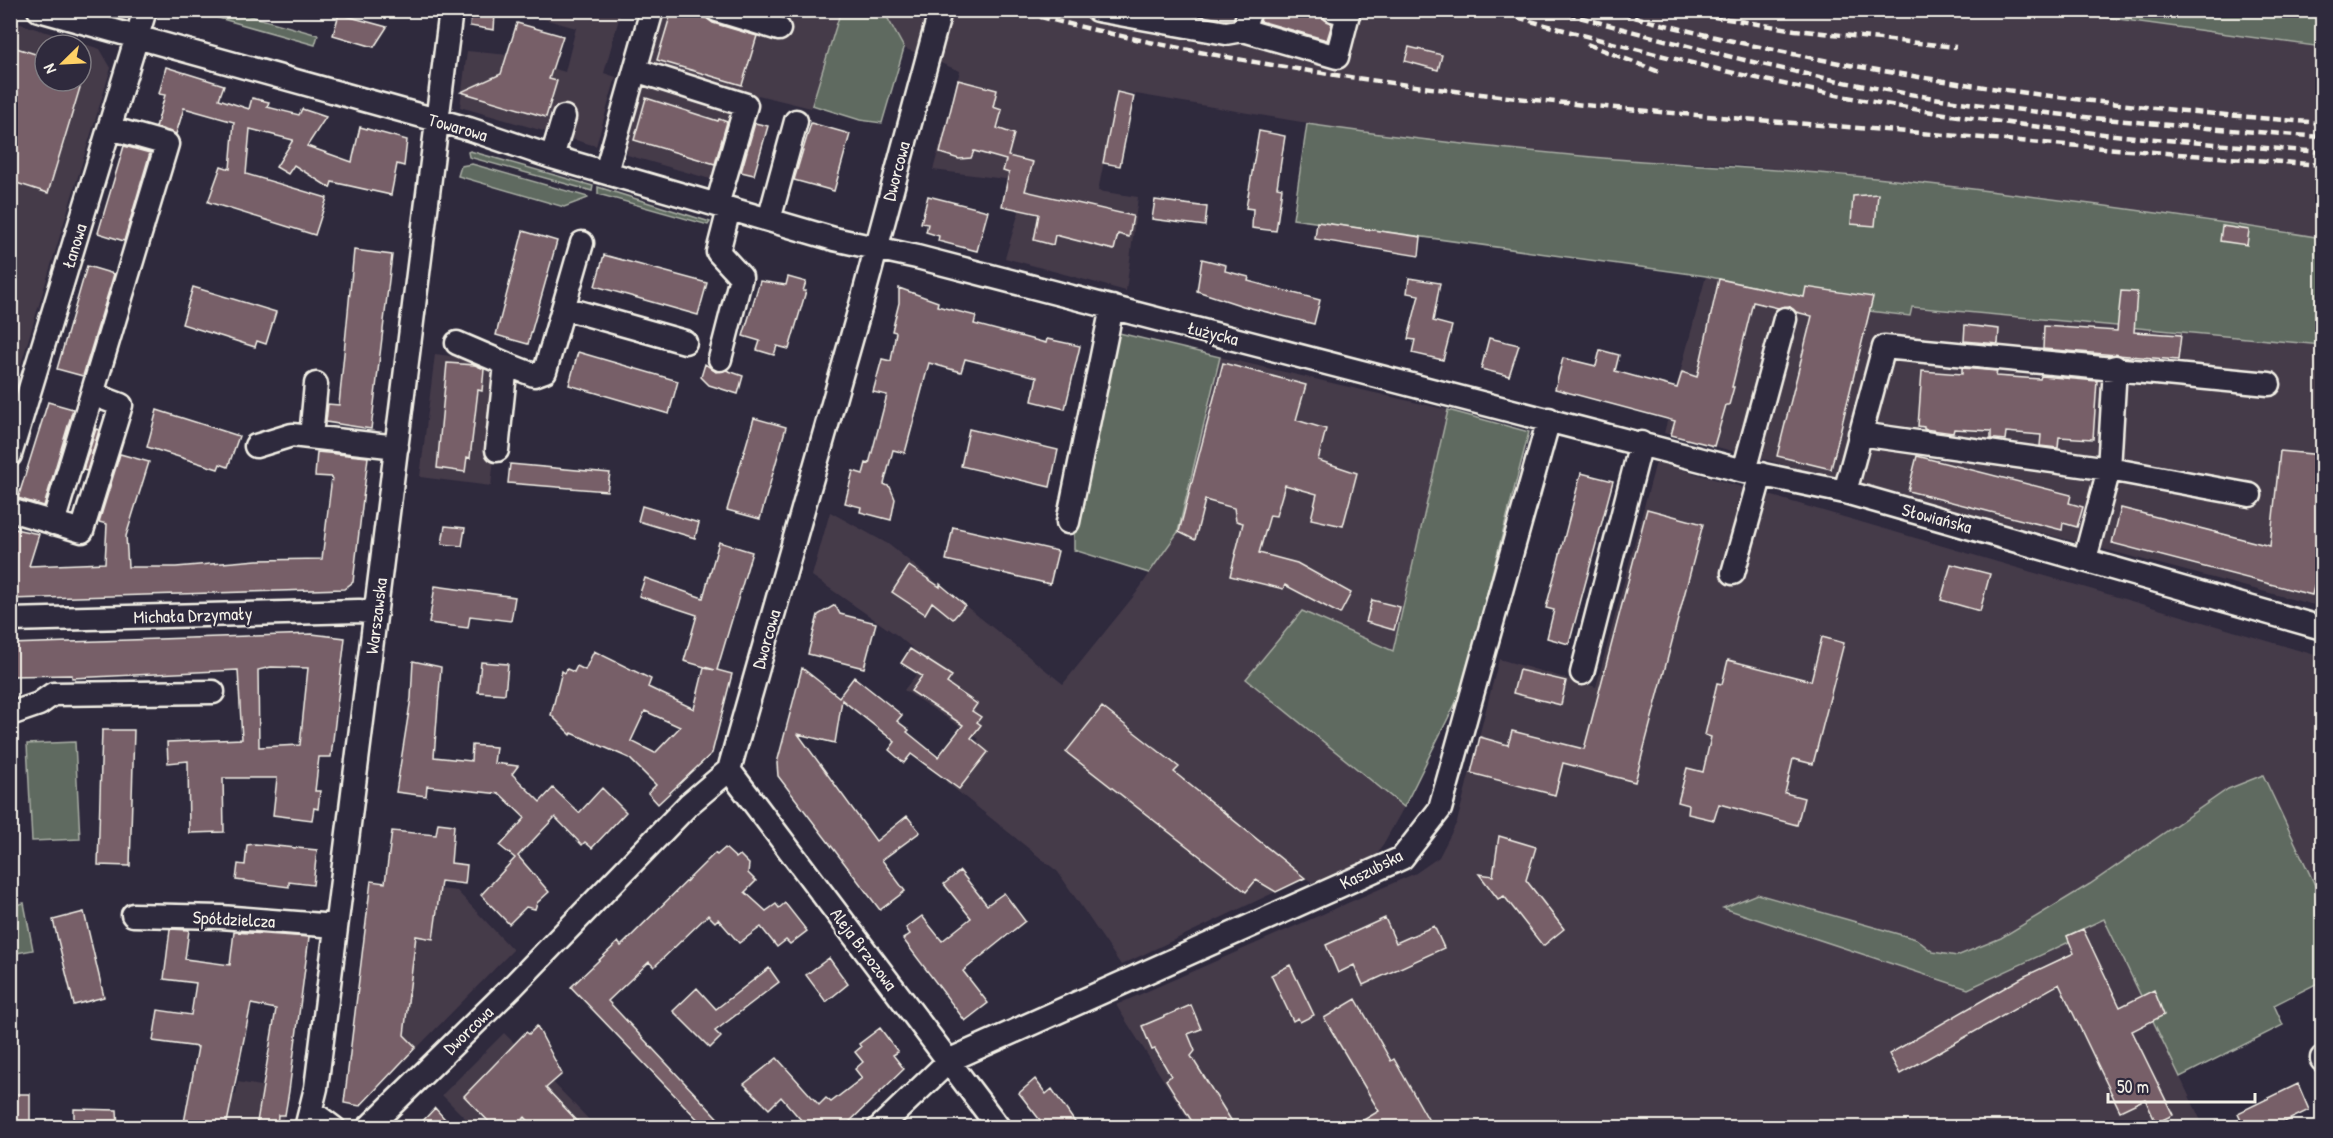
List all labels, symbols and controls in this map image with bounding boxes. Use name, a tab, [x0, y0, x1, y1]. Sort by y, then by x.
north arrow	[33, 33, 93, 93]
text: N	[37, 60, 61, 77]
street label: Towarowa	[425, 107, 491, 147]
street label: Dworcowa	[876, 138, 916, 204]
street label: Łanowa	[55, 220, 93, 272]
street label: Łużycka	[1185, 315, 1241, 351]
street label: Słowiańska	[1899, 497, 1975, 539]
street label: Warszawska	[359, 576, 393, 656]
street label: Michała Drzymały	[133, 600, 253, 630]
street label: Dworcowa	[746, 606, 786, 672]
street label: Kaszubska	[1335, 843, 1407, 895]
street label: Aleja Brzozowa	[825, 903, 903, 995]
street label: Spółdzielcza	[192, 904, 276, 934]
street label: Dworcowa	[437, 1000, 499, 1060]
scale bar	[2108, 1066, 2255, 1104]
text: 50 m	[2117, 1074, 2149, 1099]

